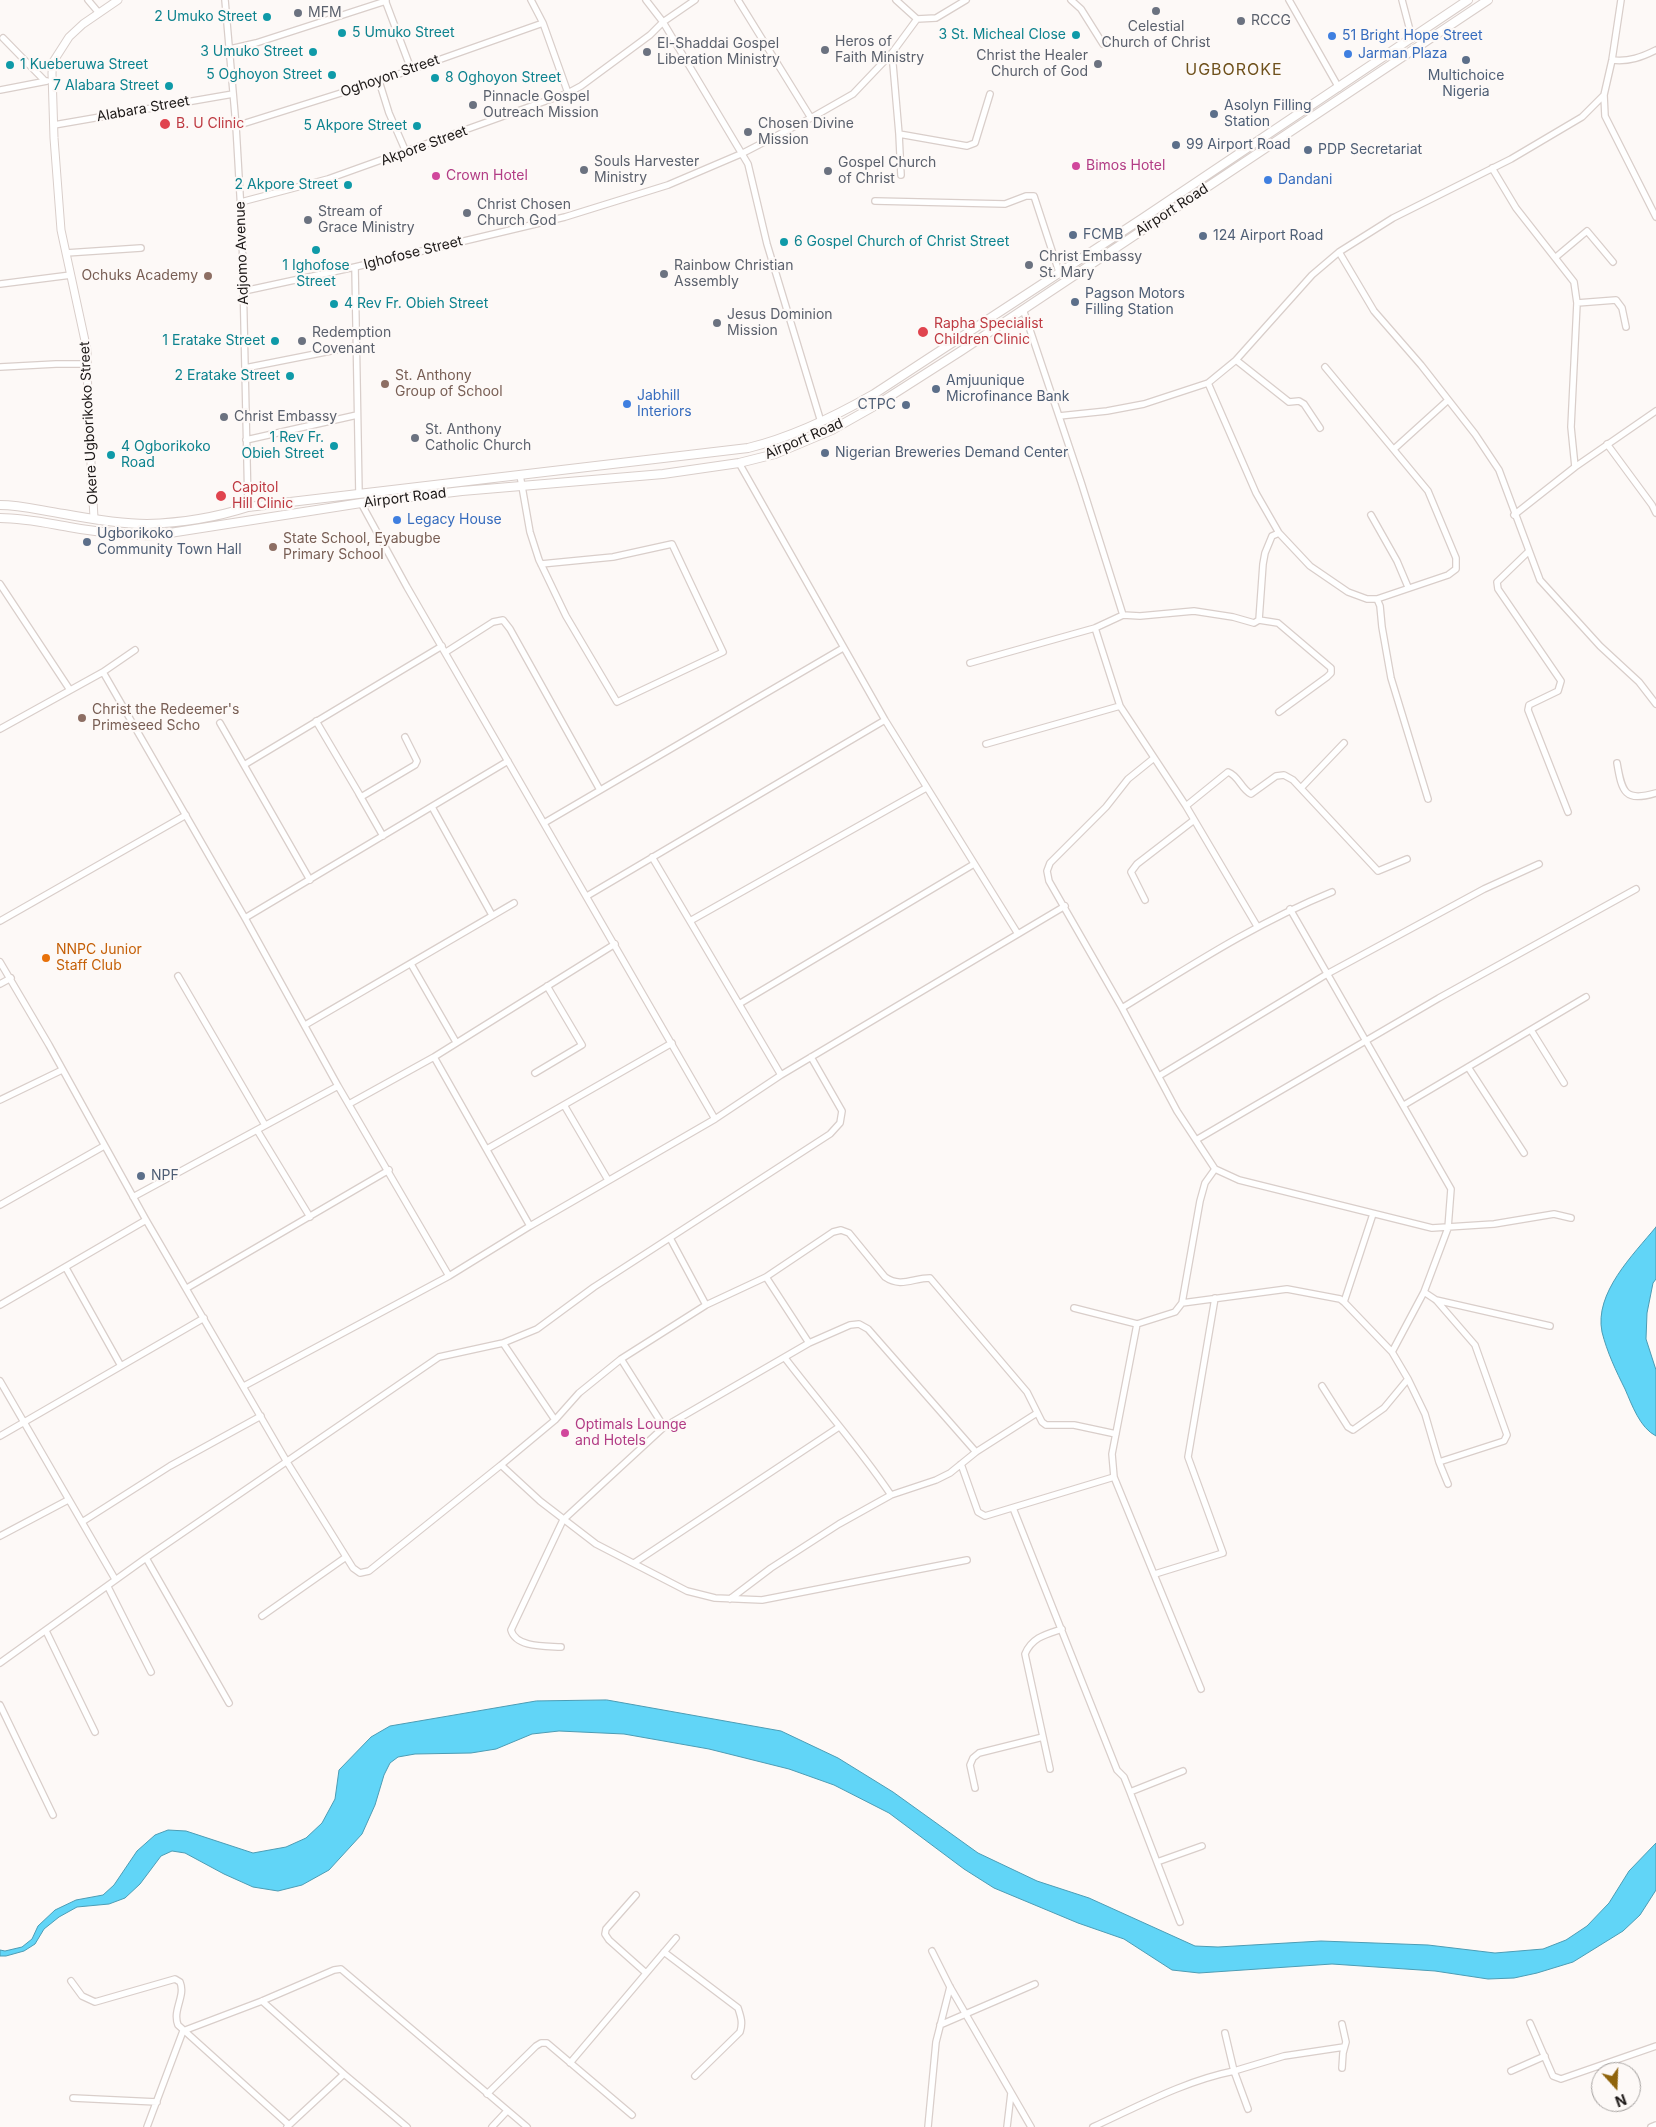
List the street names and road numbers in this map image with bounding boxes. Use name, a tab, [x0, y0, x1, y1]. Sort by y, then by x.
street label: Oghoyon Street	[338, 51, 442, 101]
street label: Alabara Street	[95, 93, 191, 125]
street label: Akpore Street	[378, 123, 470, 169]
street label: Airport Road	[1132, 180, 1212, 240]
street label: Adjomo Avenue	[232, 201, 252, 305]
street label: Ighofose Street	[362, 233, 464, 273]
street label: Okere Ugborikoko Street	[76, 341, 102, 505]
street label: Airport Road	[762, 415, 846, 463]
street label: Airport Road	[363, 485, 447, 511]

